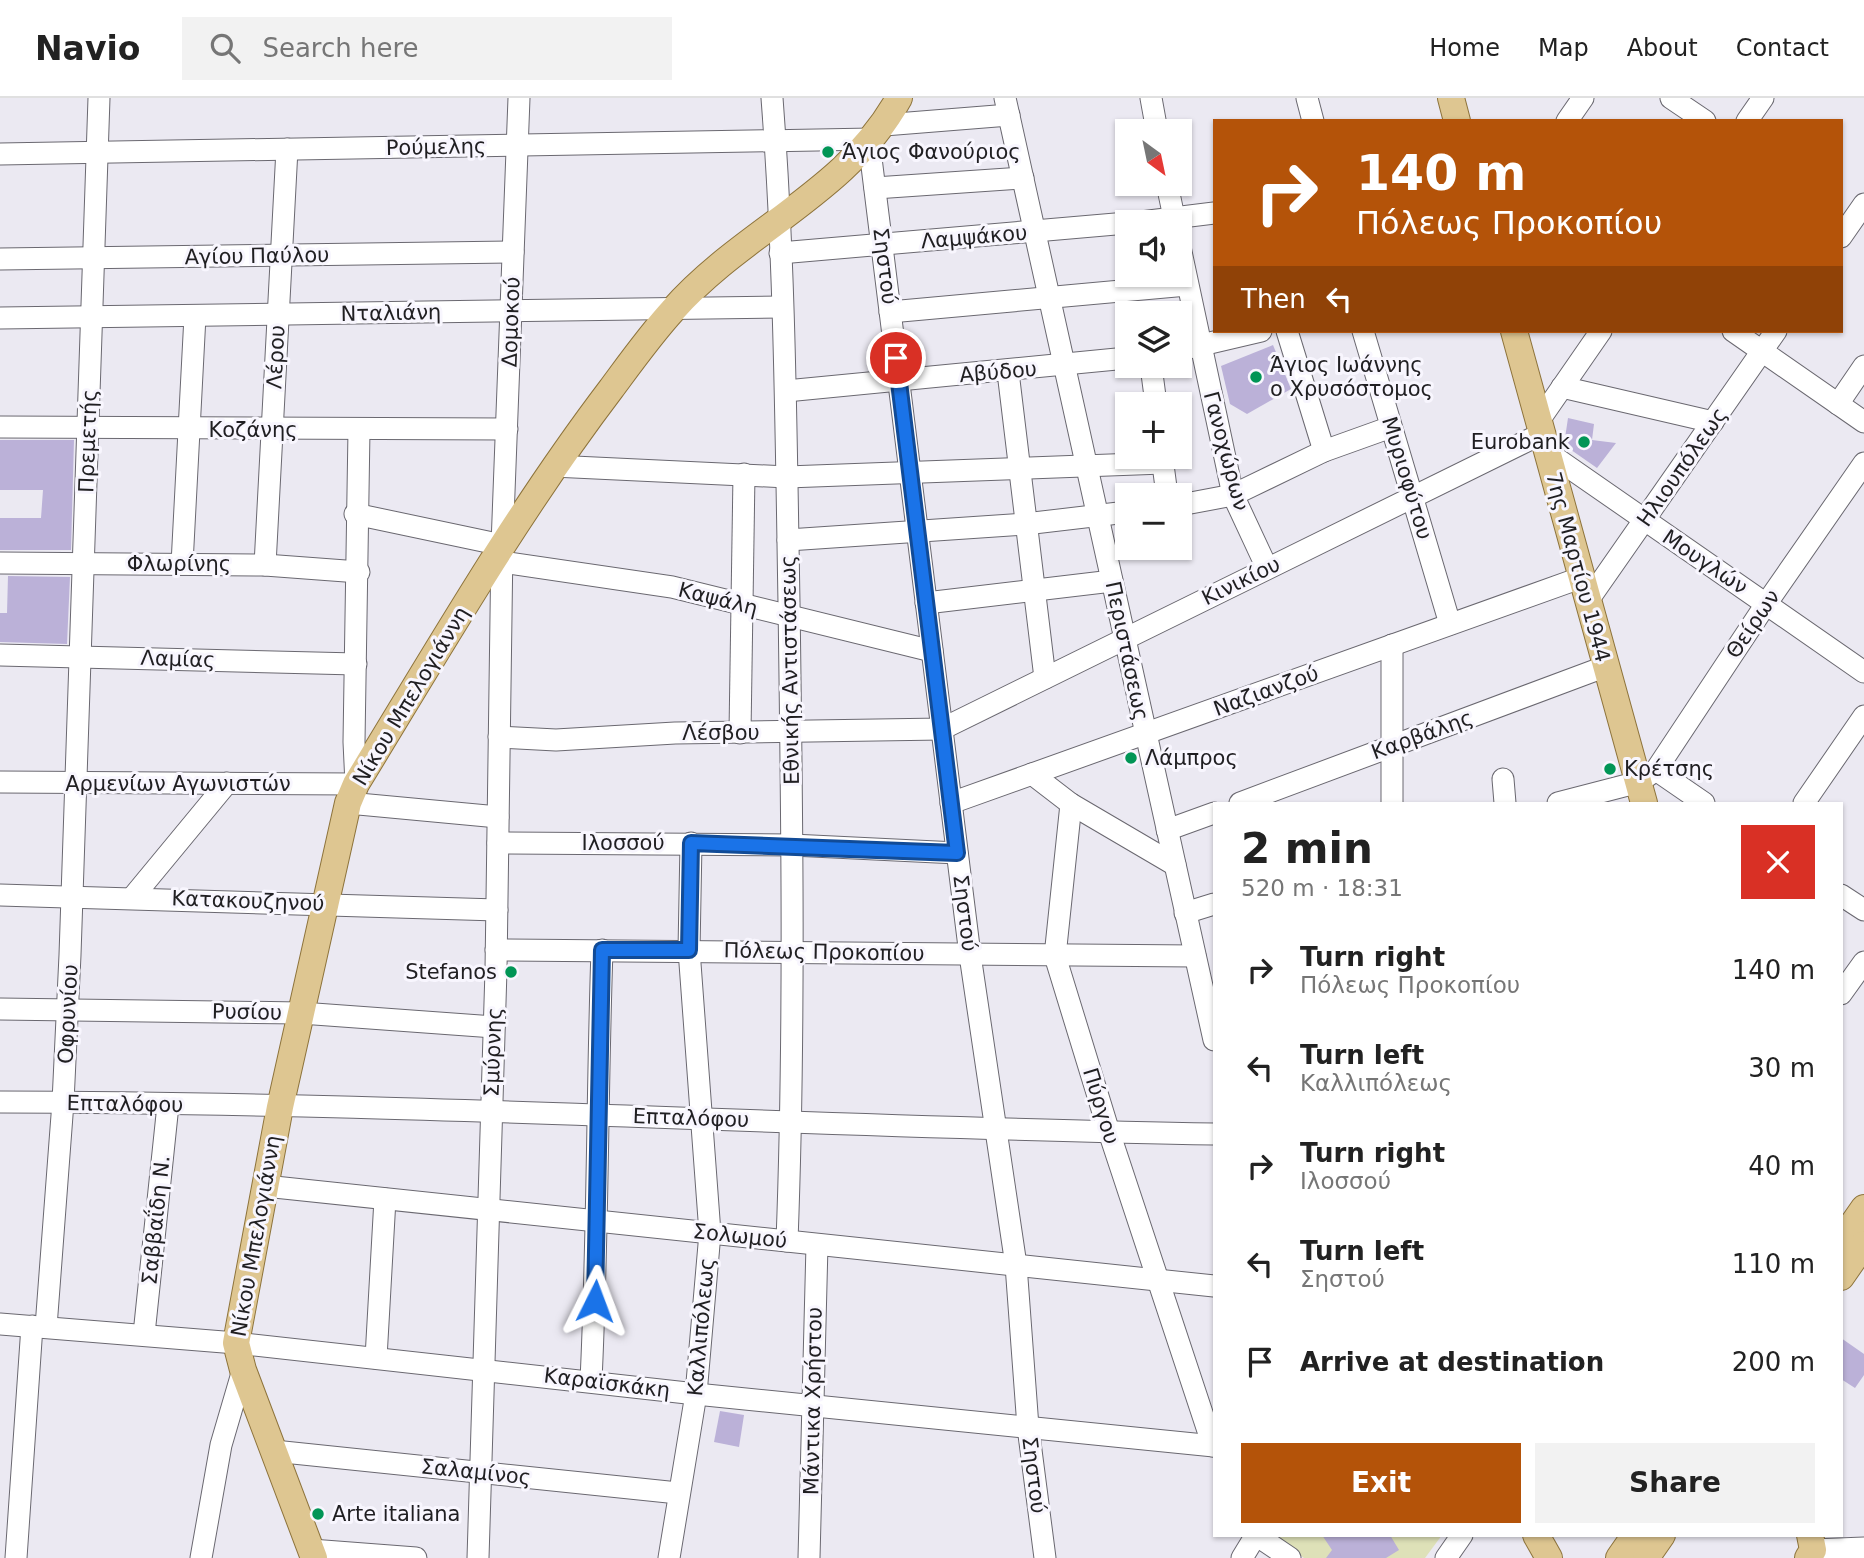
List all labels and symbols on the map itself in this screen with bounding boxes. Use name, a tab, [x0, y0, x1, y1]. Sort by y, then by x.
north arrow	[1115, 119, 1192, 196]
street label: Ρούμελης	[386, 134, 486, 160]
place label: Άγιος Φανούριος	[842, 140, 1021, 164]
marker: Άγιος Φανούριος	[820, 144, 836, 160]
street label: Λαμψάκου	[920, 220, 1028, 254]
street label: Σηστού	[868, 226, 902, 306]
street label: Αγίου Παύλου	[184, 243, 330, 269]
street label: Δομοκού	[497, 276, 525, 368]
street label: Νταλιάνη	[340, 300, 442, 326]
street label: Λέρου	[262, 324, 290, 390]
pin	[866, 328, 926, 388]
place label: Άγιος Ιωάννης ο Χρυσόστομος	[1270, 353, 1433, 401]
street label: Αβύδου	[958, 357, 1038, 387]
marker: Άγιος Ιωάννης ο Χρυσόστομος	[1248, 369, 1264, 385]
street label: Πρεμετής	[74, 389, 102, 493]
street label: Γανοχώρων	[1199, 389, 1253, 513]
street label: Ηλιουπόλεως	[1632, 403, 1732, 531]
street label: Μυριοφύτου	[1377, 414, 1437, 542]
street label: Κοζάνης	[208, 418, 298, 442]
place label: Eurobank	[1471, 430, 1571, 454]
marker: Eurobank	[1576, 434, 1592, 450]
street label: 7ης Μαρτίου 1944	[1541, 469, 1615, 665]
street label: Μουγλών	[1658, 525, 1752, 599]
street label: Φλωρίνης	[127, 552, 231, 576]
street label: Κινικίου	[1198, 552, 1284, 610]
street label: Εθνικής Αντιστάσεως	[776, 555, 804, 785]
street label: Καψάλη	[676, 578, 760, 620]
street label: Περιστάσεως	[1101, 579, 1153, 723]
street label: Θείρων	[1721, 585, 1785, 663]
street label: Νίκου Μπελογιάννη	[348, 602, 474, 790]
street label: Λαμίας	[140, 646, 216, 672]
street label: Ναζιανζού	[1210, 661, 1322, 721]
street label: Καρβάλης	[1368, 706, 1476, 764]
street label: Λέσβου	[682, 721, 760, 745]
place label: Λάμπρος	[1145, 746, 1238, 770]
marker: Λάμπρος	[1123, 750, 1139, 766]
place label: Κρέτσης	[1624, 757, 1714, 781]
marker: Κρέτσης	[1602, 761, 1618, 777]
street label: Αρμενίων Αγωνιστών	[65, 772, 291, 796]
street label: Ιλοσσού	[581, 831, 665, 855]
street label: Σηστού	[948, 873, 982, 953]
street label: Κατακουζηνού	[171, 886, 325, 916]
street label: Πόλεως Προκοπίου	[723, 938, 925, 966]
place label: Stefanos	[405, 960, 497, 984]
street label: Οφρυνίου	[53, 964, 83, 1064]
marker: Stefanos	[503, 964, 519, 980]
street label: Ρυσίου	[212, 999, 282, 1025]
street label: Σμύρνης	[479, 1007, 507, 1097]
street label: Πύργου	[1078, 1065, 1124, 1147]
street label: Επταλόφου	[67, 1091, 183, 1117]
street label: Επταλόφου	[632, 1104, 750, 1132]
street label: Νίκου Μπελογιάννη	[226, 1133, 286, 1339]
street label: Σαββαΐδη Ν.	[135, 1154, 175, 1286]
street label: Σολωμού	[692, 1219, 788, 1253]
street label: Καλλιπόλεως	[683, 1257, 719, 1397]
position arrow	[558, 1264, 632, 1338]
street label: Μάντικα Χρήστου	[799, 1307, 827, 1495]
street label: Καραϊσκάκη	[542, 1363, 672, 1403]
street label: Σηστού	[1017, 1435, 1051, 1515]
street label: Σαλαμίνος	[420, 1454, 532, 1490]
place label: Arte italiana	[332, 1502, 460, 1526]
marker: Arte italiana	[310, 1506, 326, 1522]

